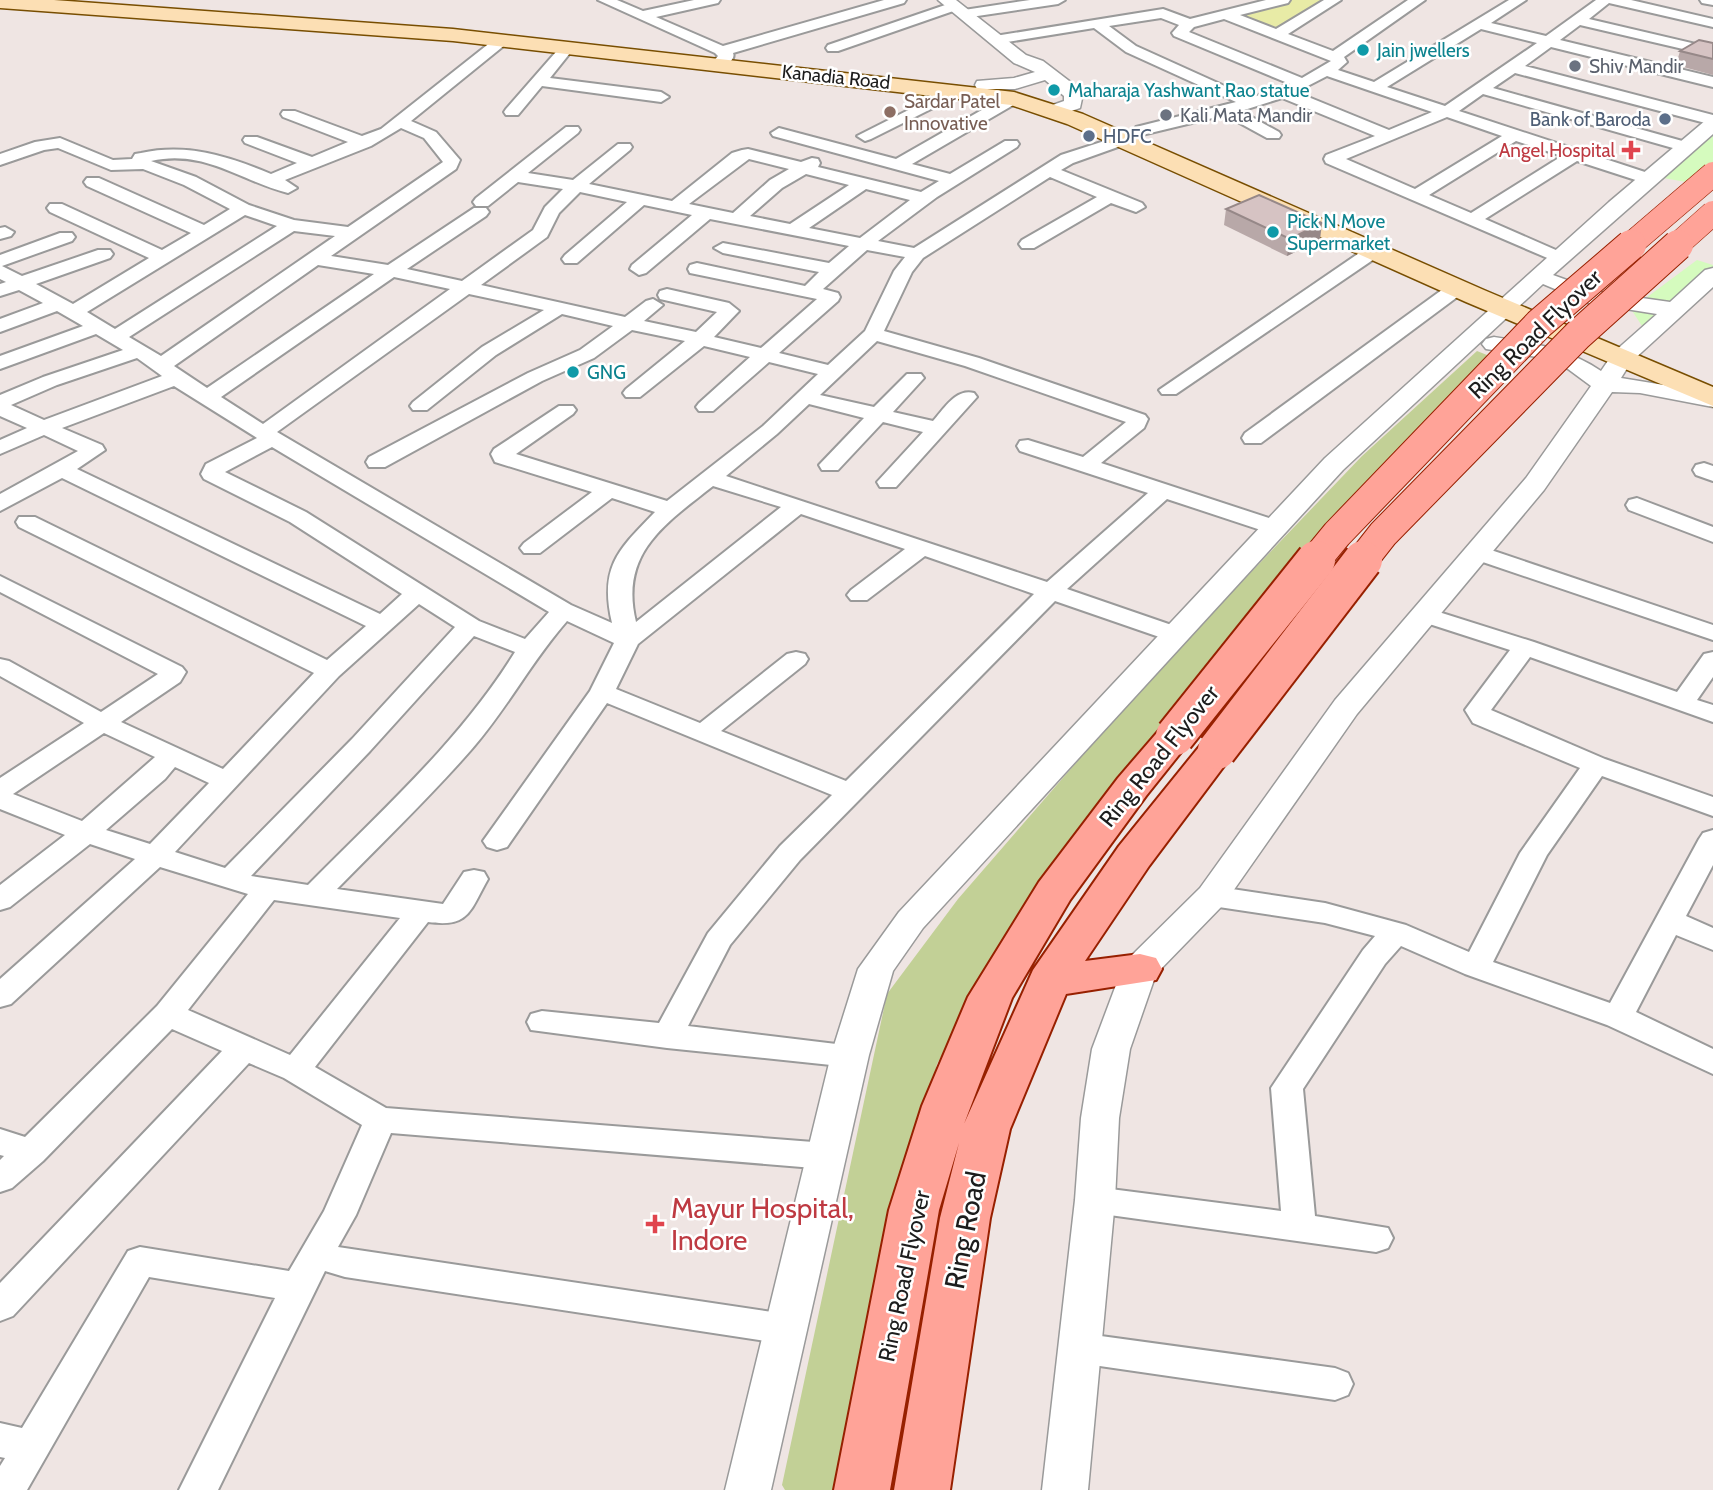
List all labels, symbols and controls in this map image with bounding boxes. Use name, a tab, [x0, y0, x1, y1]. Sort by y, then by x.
place label: Jain jwellers	[1376, 39, 1470, 62]
marker: Jain jwellers	[1355, 42, 1371, 58]
place label: Shiv Mandir	[1589, 55, 1684, 78]
marker: Shiv Mandir	[1567, 58, 1583, 74]
street label: Kanadia Road	[781, 60, 891, 94]
place label: Maharaja Yashwant Rao statue	[1068, 79, 1310, 102]
marker: Maharaja Yashwant Rao statue	[1046, 82, 1062, 98]
place label: Sardar Patel Innovative	[904, 90, 1001, 135]
marker: Sardar Patel Innovative	[882, 104, 898, 120]
place label: Kali Mata Mandir	[1180, 104, 1312, 127]
marker: Kali Mata Mandir	[1158, 107, 1174, 123]
place label: Bank of Baroda	[1530, 108, 1651, 131]
marker: Bank of Baroda	[1657, 111, 1673, 127]
place label: HDFC	[1103, 125, 1152, 148]
marker: HDFC	[1081, 128, 1097, 144]
place label: Angel Hospital	[1499, 139, 1616, 162]
marker: Angel Hospital	[1621, 140, 1641, 160]
place label: Pick N Move Supermarket	[1287, 210, 1391, 255]
marker: Pick N Move Supermarket	[1265, 224, 1281, 240]
street label: Ring Road Flyover	[1463, 263, 1608, 405]
place label: GNG	[587, 361, 626, 384]
marker: GNG	[565, 364, 581, 380]
street label: Ring Road Flyover	[1093, 679, 1225, 833]
street label: Ring Road	[937, 1168, 993, 1292]
street label: Ring Road Flyover	[872, 1187, 936, 1364]
place label: Mayur Hospital, Indore	[671, 1191, 854, 1257]
marker: Mayur Hospital, Indore	[645, 1214, 665, 1234]

